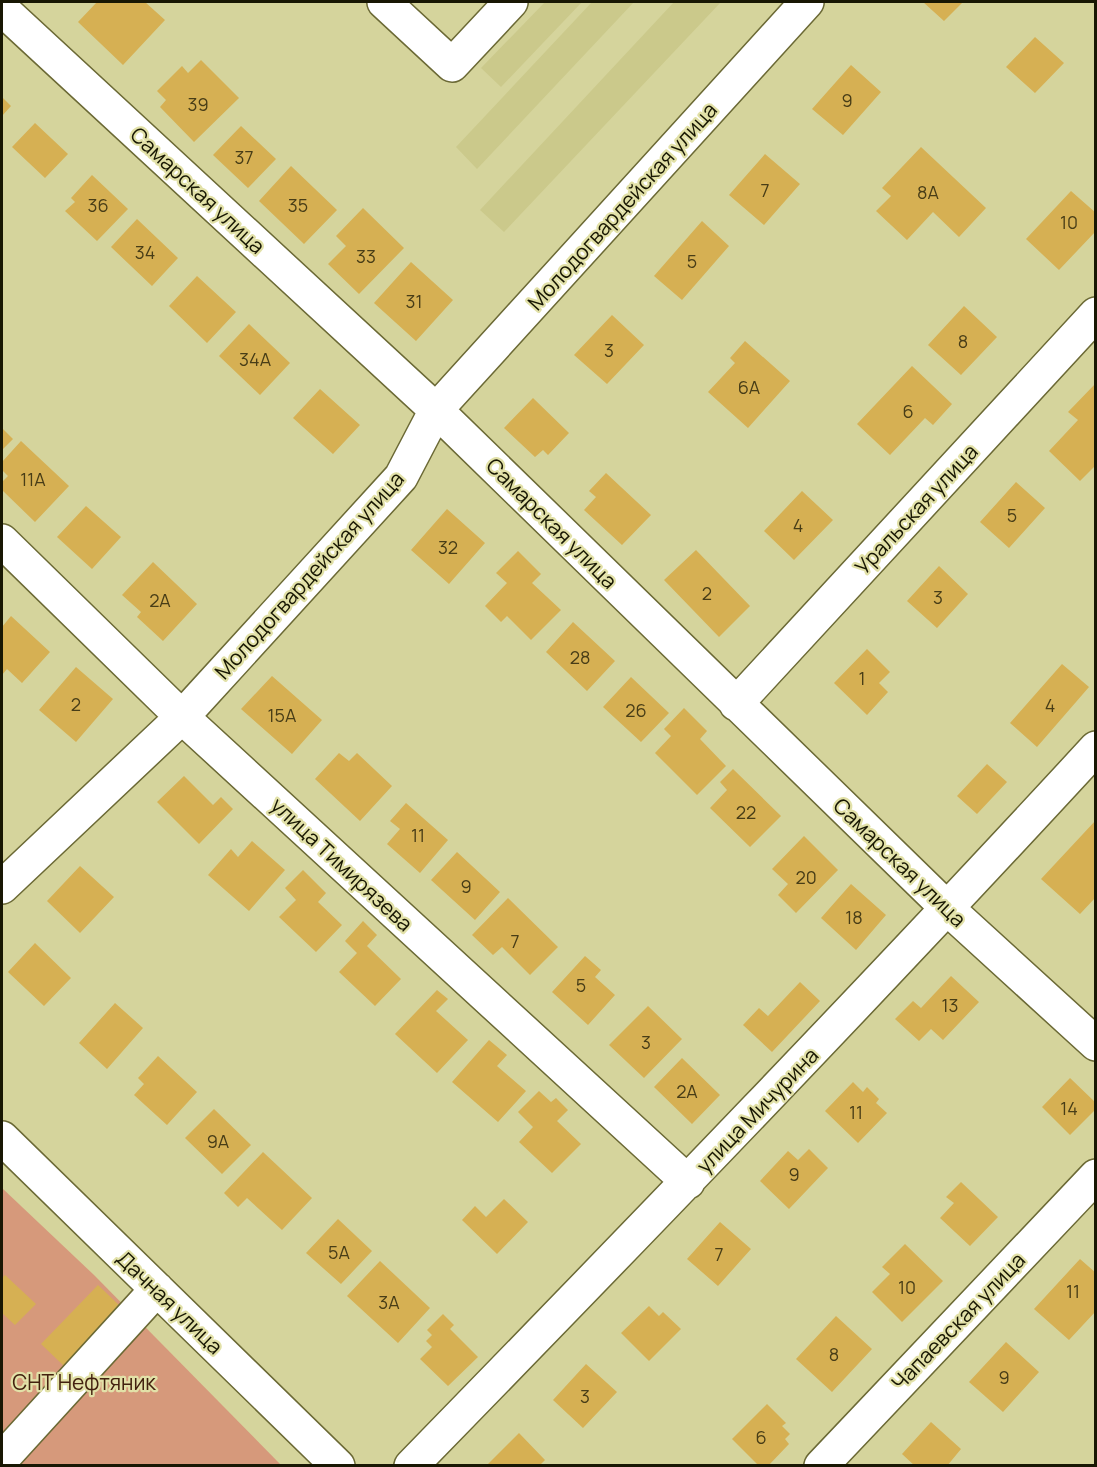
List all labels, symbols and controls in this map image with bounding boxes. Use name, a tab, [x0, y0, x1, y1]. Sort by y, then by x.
house number: 9	[841, 88, 853, 112]
house number: 39	[187, 92, 209, 116]
street label: Молодогвардейская улица	[521, 96, 723, 316]
street label: Самарская улица	[125, 120, 271, 260]
house number: 37	[235, 145, 254, 169]
house number: 7	[760, 178, 770, 202]
house number: 8А	[917, 180, 940, 204]
house number: 36	[87, 193, 109, 217]
house number: 35	[288, 193, 308, 217]
house number: 10	[1060, 210, 1078, 234]
house number: 34	[135, 240, 155, 264]
house number: 33	[356, 244, 376, 268]
house number: 5	[687, 249, 697, 273]
house number: 31	[406, 289, 422, 313]
house number: 8	[958, 329, 968, 353]
house number: 3	[604, 338, 614, 362]
house number: 34А	[239, 347, 272, 371]
house number: 6А	[738, 375, 761, 399]
house number: 6	[902, 399, 914, 423]
street label: Уральская улица	[848, 438, 984, 580]
street label: Самарская улица	[481, 452, 623, 594]
street label: Молодогвардейская улица	[208, 465, 410, 685]
house number: 11А	[20, 467, 46, 491]
house number: 5	[1007, 503, 1017, 527]
house number: 4	[793, 513, 803, 537]
house number: 32	[438, 535, 458, 559]
house number: 2	[702, 581, 712, 605]
house number: 3	[933, 585, 943, 609]
house number: 2А	[149, 588, 171, 612]
house number: 28	[570, 645, 590, 669]
house number: 1	[858, 666, 866, 690]
house number: 2	[71, 692, 81, 716]
house number: 4	[1045, 693, 1055, 717]
house number: 26	[625, 698, 647, 722]
house number: 15А	[268, 703, 297, 727]
street label: улица Тимирязева	[265, 791, 419, 937]
street label: Самарская улица	[828, 791, 972, 933]
house number: 22	[736, 800, 756, 824]
house number: 11	[411, 823, 425, 847]
house number: 20	[795, 865, 817, 889]
house number: 9	[460, 874, 472, 898]
house number: 18	[845, 905, 863, 929]
house number: 7	[510, 929, 520, 953]
house number: 5	[576, 973, 586, 997]
house number: 13	[942, 993, 958, 1017]
house number: 3	[641, 1030, 651, 1054]
street label: улица Мичурина	[690, 1041, 824, 1179]
house number: 2А	[676, 1079, 698, 1103]
house number: 14	[1060, 1096, 1078, 1120]
house number: 11	[849, 1100, 863, 1124]
house number: 9А	[207, 1129, 230, 1153]
house number: 9	[788, 1162, 800, 1186]
house number: 5А	[328, 1240, 350, 1264]
house number: 7	[714, 1242, 724, 1266]
street label: Дачная улица	[111, 1244, 229, 1360]
street label: Чапаевская улица	[885, 1246, 1031, 1396]
house number: 10	[898, 1275, 916, 1299]
house number: 11	[1066, 1279, 1080, 1303]
house number: 3А	[378, 1290, 400, 1314]
house number: 8	[829, 1342, 839, 1366]
house number: 9	[998, 1365, 1010, 1389]
park label: СНТ Нефтяник	[12, 1368, 156, 1396]
house number: 3	[580, 1384, 590, 1408]
house number: 6	[755, 1425, 767, 1449]

